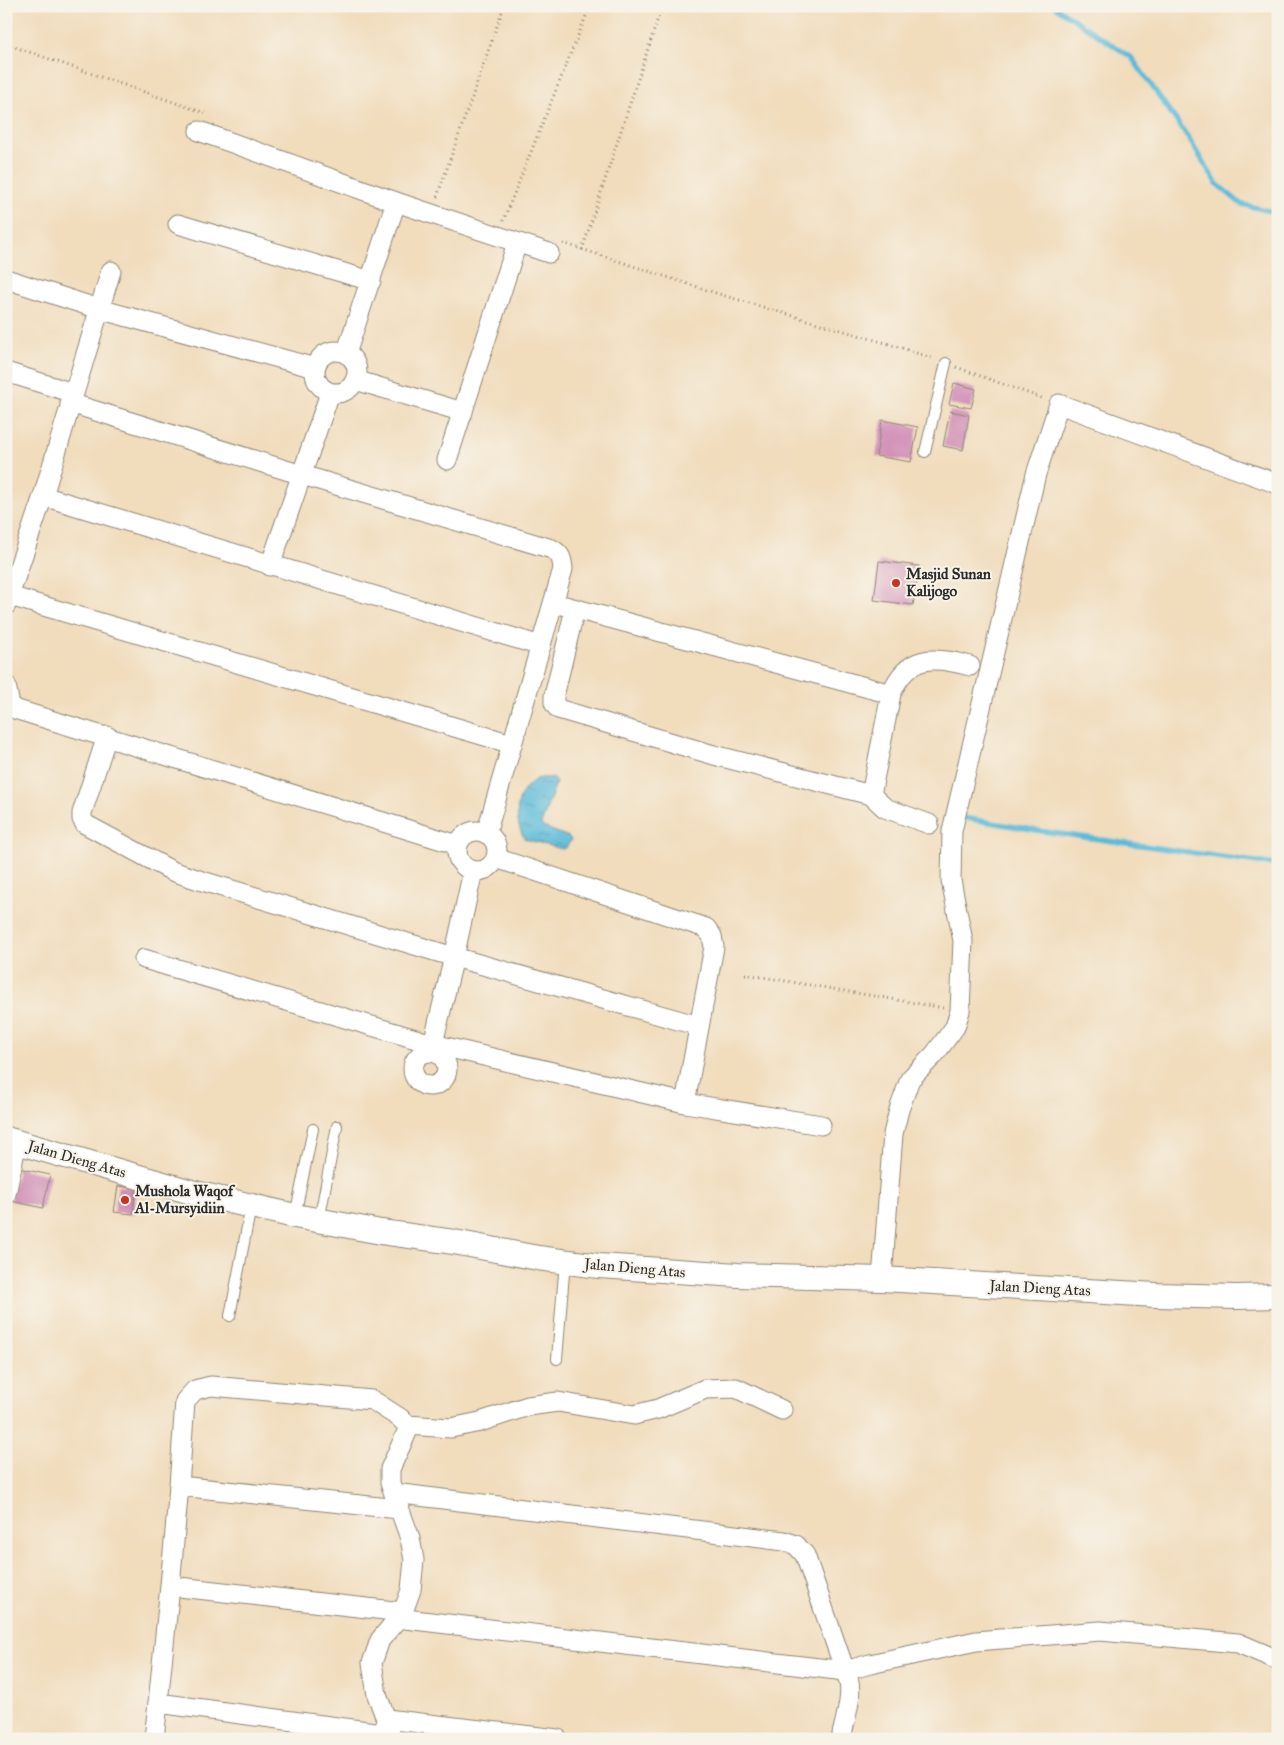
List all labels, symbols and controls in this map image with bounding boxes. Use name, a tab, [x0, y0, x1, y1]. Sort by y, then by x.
place label: Masjid Sunan Kalijogo	[906, 565, 992, 601]
marker: Masjid Sunan Kalijogo	[890, 577, 902, 589]
street label: Jalan Dieng Atas	[24, 1136, 128, 1183]
place label: Mushola Waqof Al-Mursyidiin	[134, 1182, 236, 1218]
marker: Mushola Waqof Al-Mursyidiin	[119, 1194, 131, 1206]
street label: Jalan Dieng Atas	[582, 1254, 686, 1282]
street label: Jalan Dieng Atas	[987, 1276, 1091, 1301]

